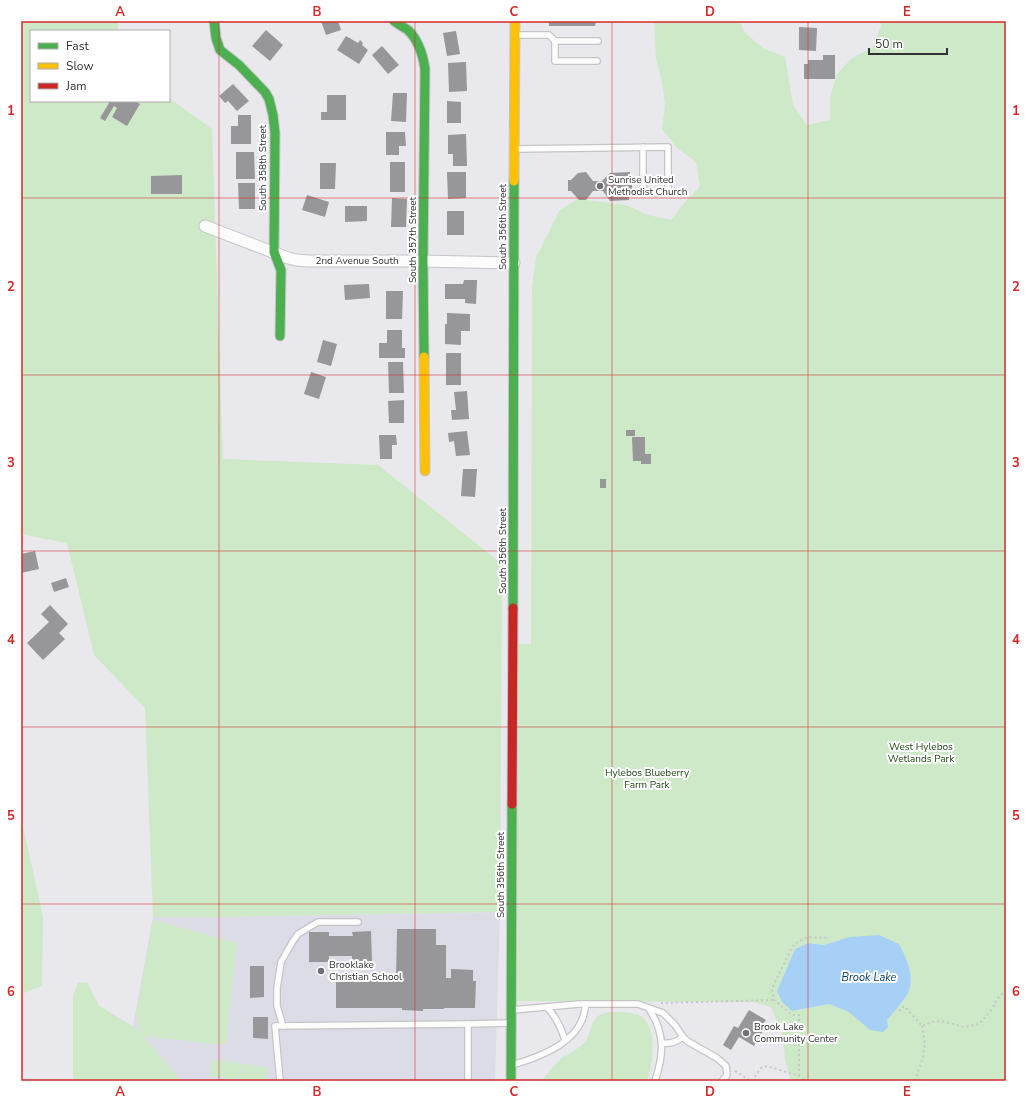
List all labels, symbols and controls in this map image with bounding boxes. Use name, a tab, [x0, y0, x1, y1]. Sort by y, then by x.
text: A	[115, 3, 125, 21]
text: B	[313, 3, 322, 21]
text: C	[510, 3, 519, 21]
text: D	[705, 3, 715, 21]
text: E	[903, 3, 911, 21]
legend	[30, 30, 170, 102]
scale bar	[869, 30, 947, 56]
text: 50 m	[875, 36, 903, 52]
text: Fast	[66, 38, 89, 54]
text: Slow	[66, 58, 94, 74]
text: Jam	[65, 78, 87, 94]
text: 1	[7, 102, 15, 120]
text: 1	[1012, 102, 1020, 120]
street label: South 358th Street	[256, 124, 270, 211]
place label: Sunrise United Methodist Church	[608, 173, 687, 199]
marker: Sunrise United Methodist Church	[595, 181, 605, 191]
street label: South 356th Street	[496, 183, 510, 270]
street label: South 357th Street	[406, 196, 420, 283]
street label: 2nd Avenue South	[315, 254, 399, 268]
text: 2	[7, 278, 15, 296]
text: 2	[1012, 278, 1020, 296]
text: 3	[7, 454, 15, 472]
text: 3	[1012, 454, 1020, 472]
street label: South 356th Street	[496, 507, 510, 594]
text: 4	[7, 631, 15, 649]
text: 4	[1012, 631, 1020, 649]
park label: West Hylebos Wetlands Park	[888, 740, 955, 766]
park label: Hylebos Blueberry Farm Park	[605, 766, 690, 792]
text: 5	[7, 807, 15, 825]
text: 5	[1012, 807, 1020, 825]
street label: South 356th Street	[494, 831, 508, 918]
place label: Brooklake Christian School	[329, 958, 402, 984]
marker: Brooklake Christian School	[316, 966, 326, 976]
water label: Brook Lake	[842, 970, 897, 985]
text: 6	[7, 983, 15, 1001]
text: 6	[1012, 983, 1020, 1001]
place label: Brook Lake Community Center	[754, 1020, 838, 1046]
marker: Brook Lake Community Center	[741, 1028, 751, 1038]
text: A	[115, 1083, 125, 1101]
text: B	[313, 1083, 322, 1101]
text: C	[510, 1083, 519, 1101]
text: D	[705, 1083, 715, 1101]
text: E	[903, 1083, 911, 1101]

